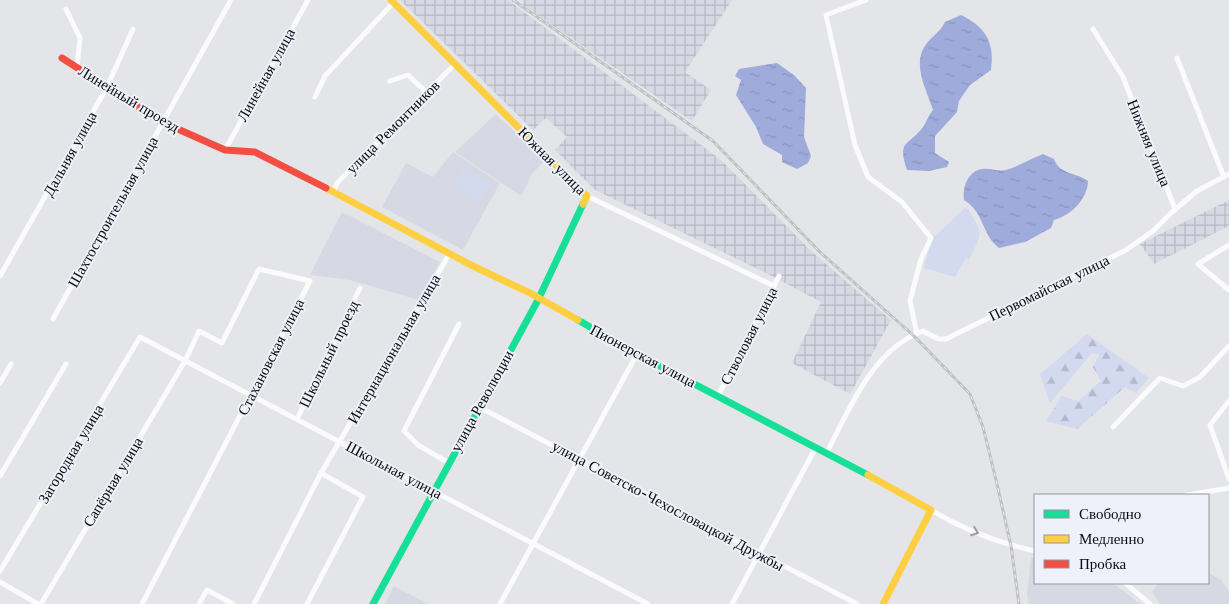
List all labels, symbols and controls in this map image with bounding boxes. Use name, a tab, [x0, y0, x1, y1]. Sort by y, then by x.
street label: Линейная улица	[232, 24, 299, 125]
street label: Линейный проезд	[75, 61, 184, 136]
street label: улица Ремонтников	[342, 76, 444, 178]
street label: Нижняя улица	[1123, 96, 1176, 190]
street label: Дальняя улица	[38, 108, 101, 200]
street label: Южная улица	[514, 122, 591, 199]
street label: Шахтостроительная улица	[63, 132, 162, 291]
street label: Первомайская улица	[985, 250, 1113, 325]
street label: Интернациональная улица	[343, 270, 444, 427]
street label: Стволовая улица	[716, 283, 782, 388]
street label: Стахановская улица	[233, 295, 308, 418]
street label: Школьный проезд	[294, 297, 363, 411]
street label: Пионерская улица	[587, 320, 700, 392]
street label: улица Революции	[446, 347, 517, 455]
street label: Загородная улица	[33, 400, 108, 507]
street label: Сапёрная улица	[78, 433, 147, 530]
street label: Школьная улица	[343, 436, 446, 503]
street label: улица Советско-Чехословацкой Дружбы	[549, 436, 788, 575]
legend	[1034, 494, 1209, 584]
text: Свободно	[1079, 504, 1141, 523]
one-way arrow	[970, 526, 979, 537]
text: Медленно	[1079, 529, 1144, 548]
text: Пробка	[1079, 554, 1127, 573]

